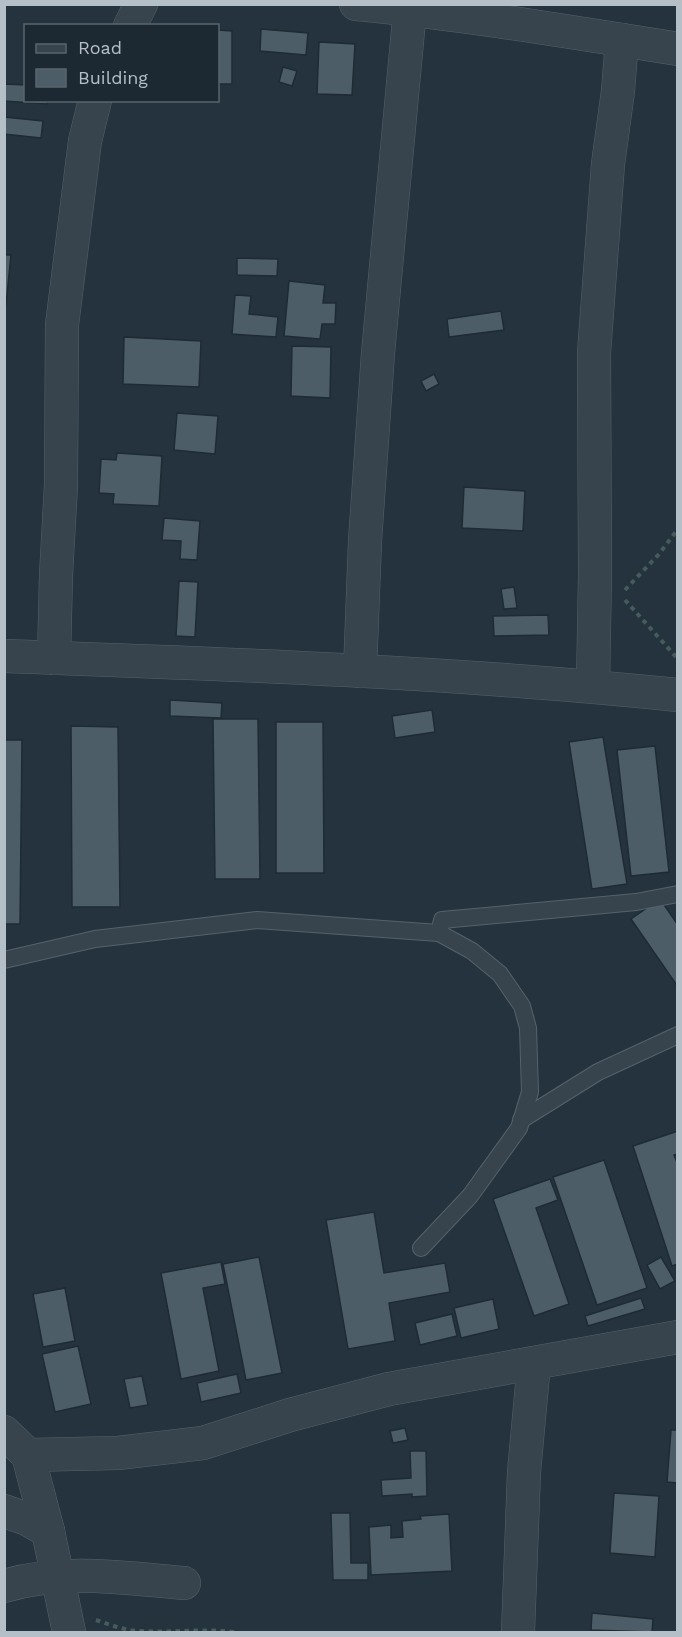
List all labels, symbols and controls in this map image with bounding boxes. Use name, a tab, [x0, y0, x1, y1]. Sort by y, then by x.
legend	[24, 24, 219, 102]
text: Road	[78, 37, 122, 58]
text: Building	[78, 67, 148, 88]

